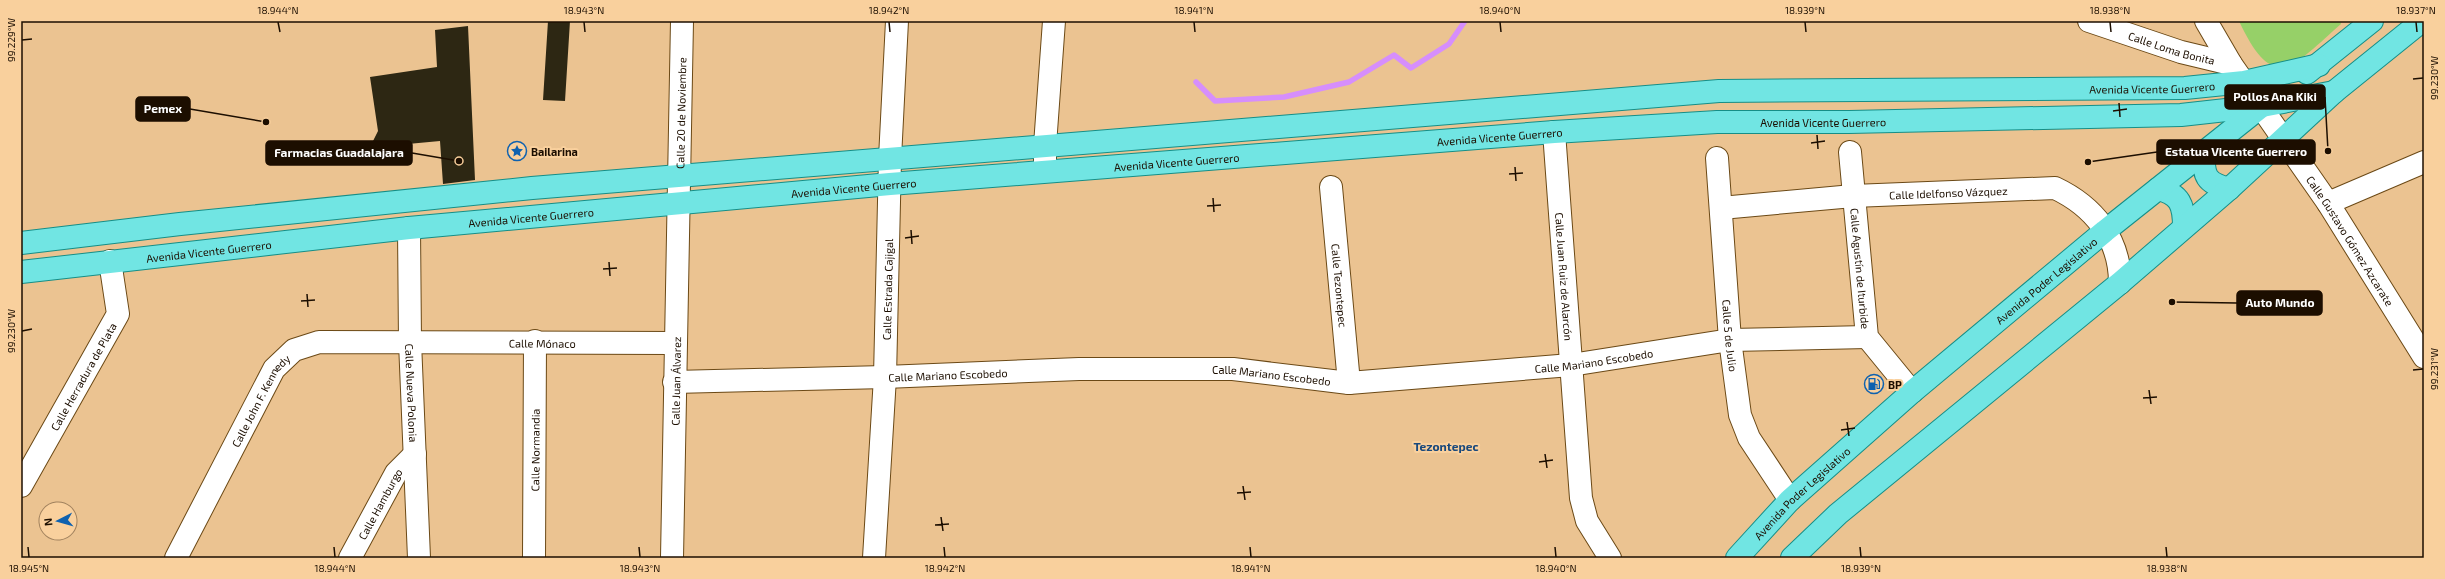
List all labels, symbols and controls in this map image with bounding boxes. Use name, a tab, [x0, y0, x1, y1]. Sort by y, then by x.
text: 18.944°N	[257, 4, 299, 16]
text: 18.943°N	[564, 4, 604, 16]
text: 18.942°N	[869, 4, 909, 16]
text: 18.941°N	[1175, 4, 1213, 16]
text: 18.940°N	[1480, 4, 1520, 16]
text: 18.939°N	[1785, 4, 1825, 16]
text: 18.938°N	[2090, 4, 2130, 16]
text: 18.937°N	[2396, 4, 2436, 16]
text: 99.229°W	[5, 18, 17, 62]
street label: Calle Loma Bonita	[2127, 28, 2216, 66]
text: 99.230°W	[2428, 55, 2440, 100]
street label: Calle 20 de Noviembre	[673, 57, 688, 169]
street label: Avenida Vicente Guerrero	[2089, 78, 2216, 95]
callout: Pollos Ana Kiki	[2225, 85, 2325, 109]
text: Pollos Ana Kiki	[2233, 89, 2317, 103]
callout: Pemex	[136, 97, 190, 121]
text: Pemex	[144, 101, 182, 115]
street label: Avenida Vicente Guerrero	[1760, 115, 1886, 129]
street label: Avenida Vicente Guerrero	[1436, 125, 1563, 148]
place icon: Bailarina	[506, 140, 528, 162]
callout: Estatua Vicente Guerrero	[2157, 140, 2315, 164]
callout: Farmacias Guadalajara	[266, 141, 412, 165]
text: Estatua Vicente Guerrero	[2165, 144, 2307, 158]
text: Farmacias Guadalajara	[274, 145, 404, 160]
place label: Bailarina	[531, 145, 578, 158]
street label: Avenida Vicente Guerrero	[1113, 150, 1240, 173]
street label: Calle Gustavo Gómez Azcarate	[2304, 173, 2397, 308]
street label: Avenida Vicente Guerrero	[790, 175, 917, 200]
street label: Calle Idelfonso Vázquez	[1889, 183, 2008, 201]
street label: Avenida Vicente Guerrero	[468, 205, 594, 229]
street label: Calle Agustín de Iturbide	[1849, 207, 1873, 330]
street label: Calle Juan Ruiz de Alarcón	[1553, 212, 1576, 341]
street label: Avenida Poder Legislativo	[1993, 234, 2099, 326]
street label: Avenida Vicente Guerrero	[145, 237, 272, 264]
street label: Calle Estrada Cajigal	[879, 238, 895, 340]
street label: Calle Tezontepec	[1330, 243, 1350, 328]
callout: Auto Mundo	[2237, 291, 2322, 315]
text: Auto Mundo	[2245, 295, 2315, 309]
street label: Calle 5 de Julio	[1721, 299, 1741, 372]
text: 99.230°W	[5, 308, 17, 353]
street label: Calle Herradura de Plata	[47, 320, 118, 432]
street label: Calle Mónaco	[509, 336, 576, 349]
street label: Calle Juan Álvarez	[668, 336, 683, 426]
street label: Calle Nueva Polonia	[404, 343, 421, 443]
street label: Calle Mariano Escobedo	[1534, 346, 1654, 374]
text: 99.231°W	[2428, 347, 2440, 390]
street label: Calle John F. Kennedy	[228, 351, 292, 449]
street label: Calle Mariano Escobedo	[1212, 362, 1332, 387]
street label: Calle Mariano Escobedo	[888, 365, 1008, 383]
fuel station icon: BP	[1863, 373, 1885, 395]
place label: BP	[1888, 378, 1902, 391]
street label: Calle Normandia	[528, 409, 541, 491]
district label: Tezontepec	[1413, 439, 1479, 453]
street label: Avenida Poder Legislativo	[1751, 444, 1852, 542]
street label: Calle Hamburgo	[355, 465, 404, 542]
north arrow	[38, 501, 78, 541]
text: N	[41, 517, 54, 527]
text: 18.945°N	[9, 562, 49, 574]
text: 18.944°N	[314, 562, 356, 574]
text: 18.943°N	[620, 562, 660, 574]
text: 18.942°N	[925, 562, 965, 574]
text: 18.941°N	[1232, 562, 1270, 574]
text: 18.940°N	[1536, 562, 1576, 574]
text: 18.939°N	[1841, 562, 1881, 574]
text: 18.938°N	[2147, 562, 2187, 574]

